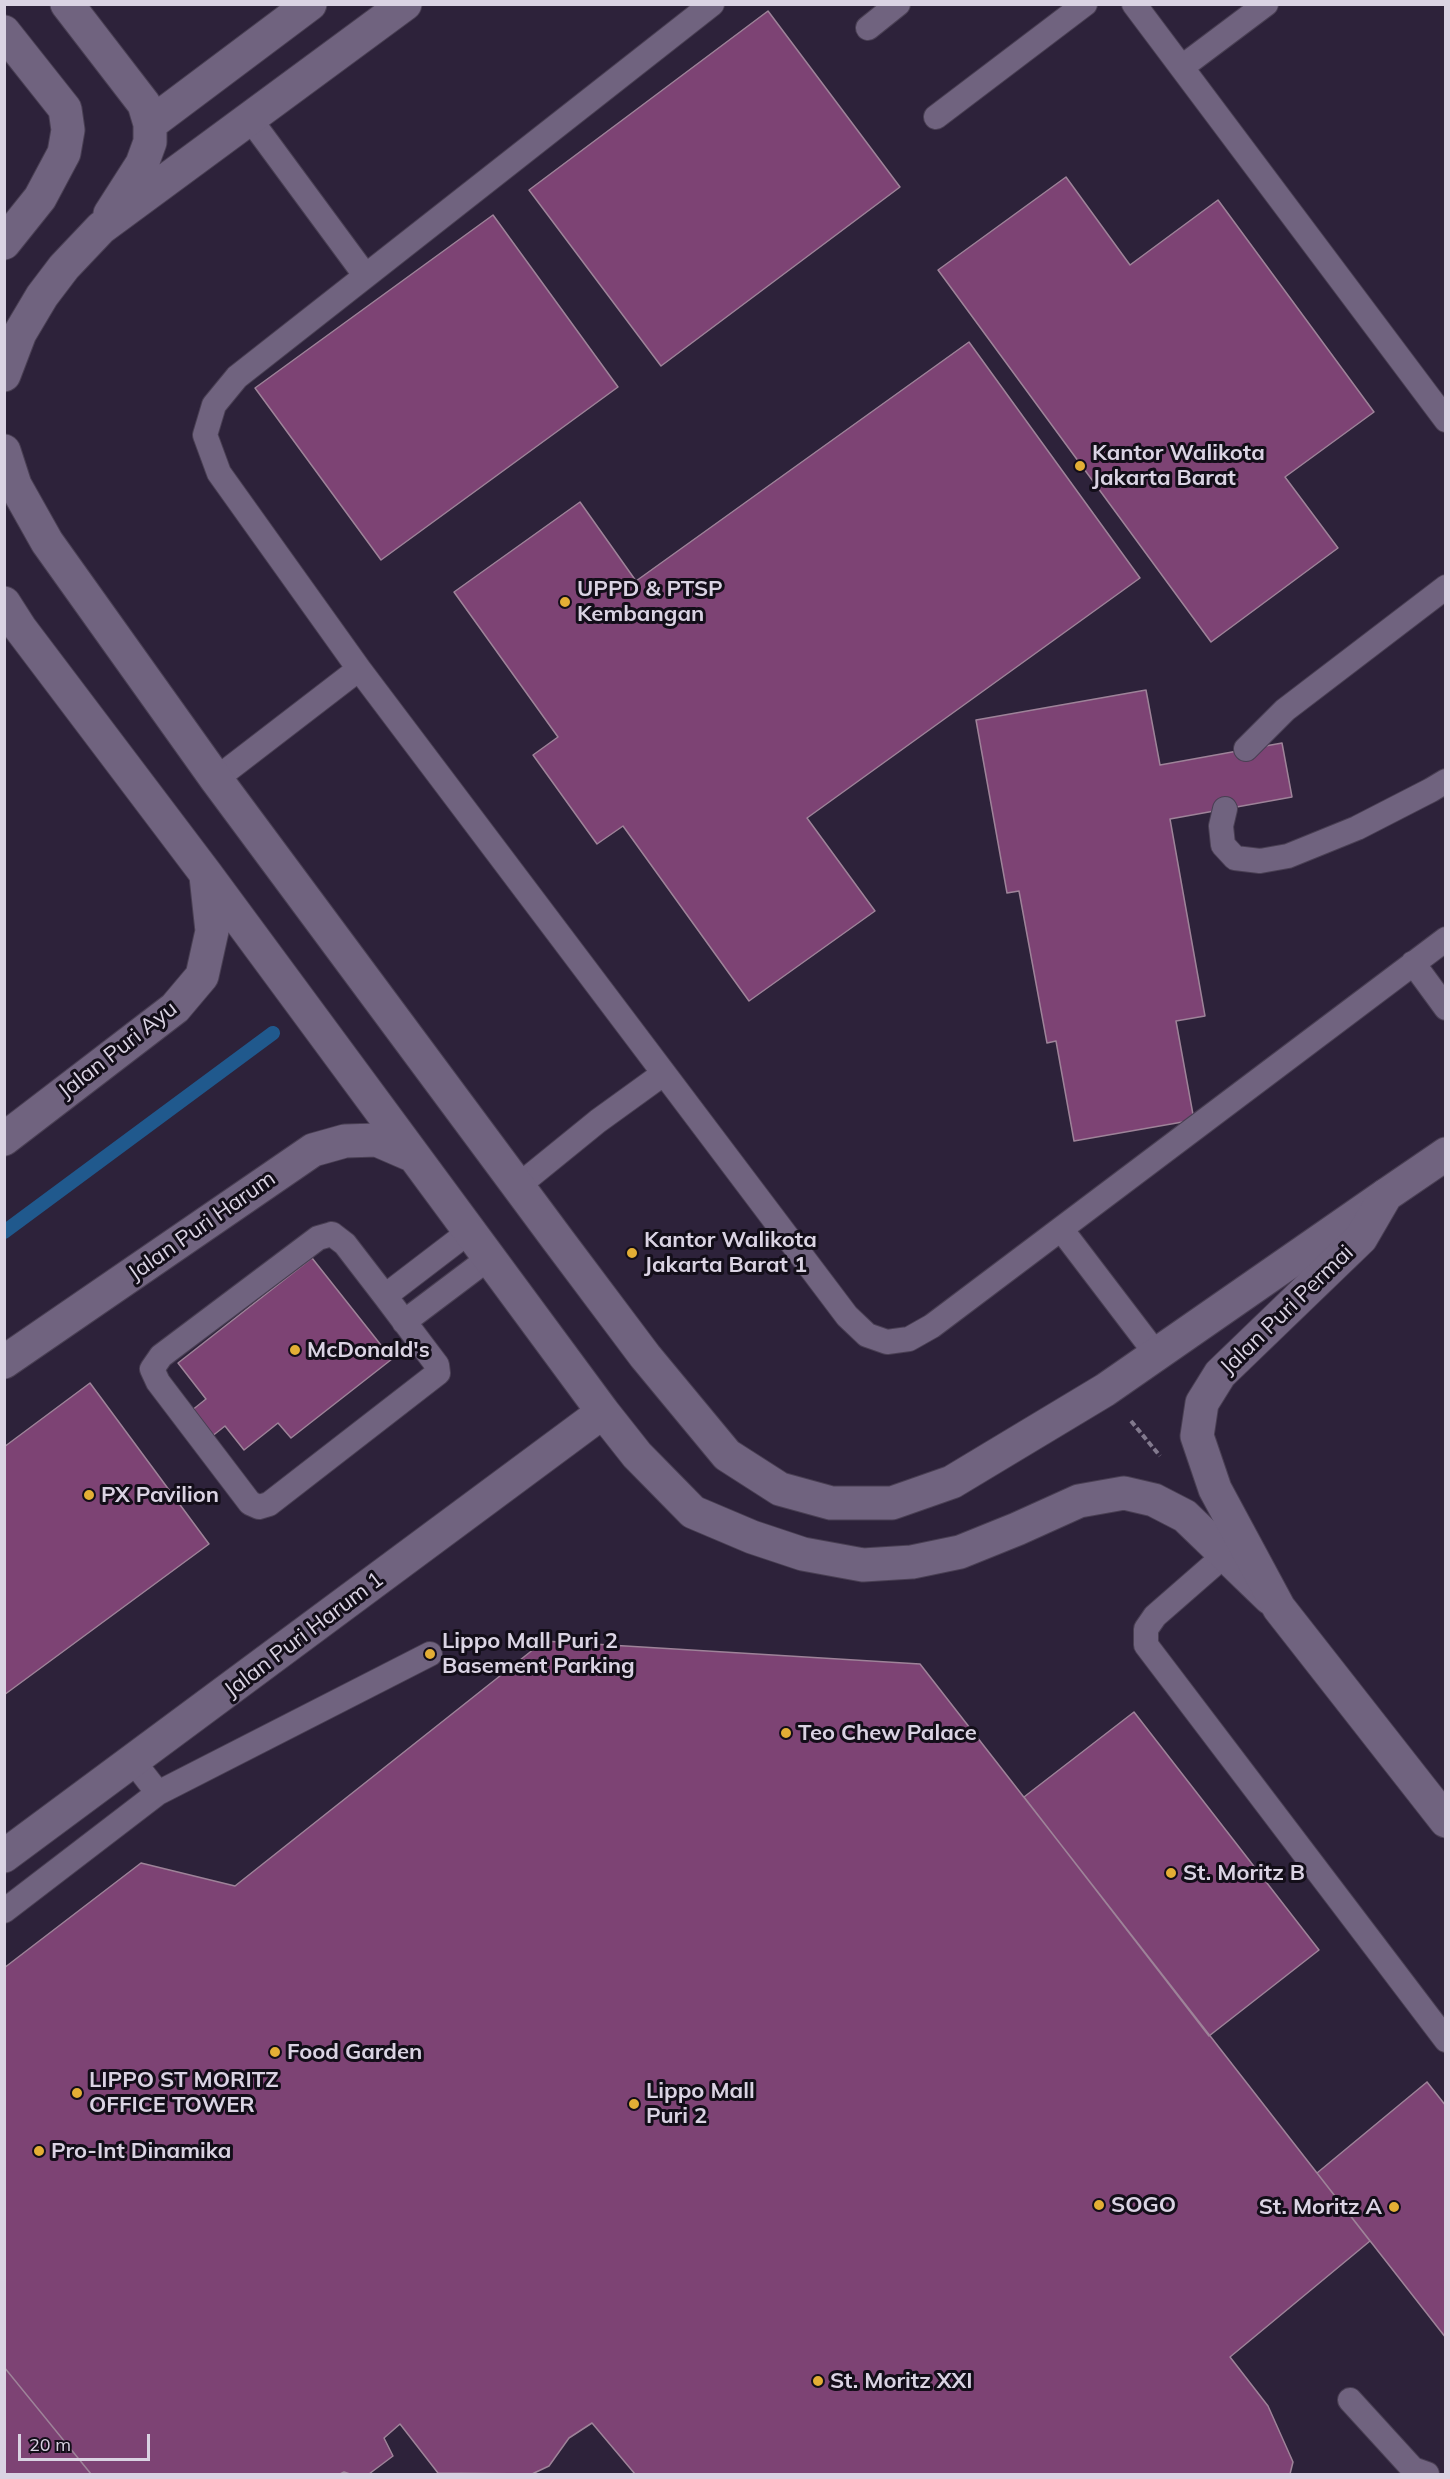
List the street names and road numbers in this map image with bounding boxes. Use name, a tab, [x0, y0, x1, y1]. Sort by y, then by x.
street label: Jalan Puri Ayu	[53, 995, 183, 1105]
street label: Jalan Puri Harum	[123, 1165, 281, 1287]
street label: Jalan Puri Permai	[1215, 1240, 1359, 1380]
street label: Jalan Puri Harum 1	[219, 1567, 389, 1703]

